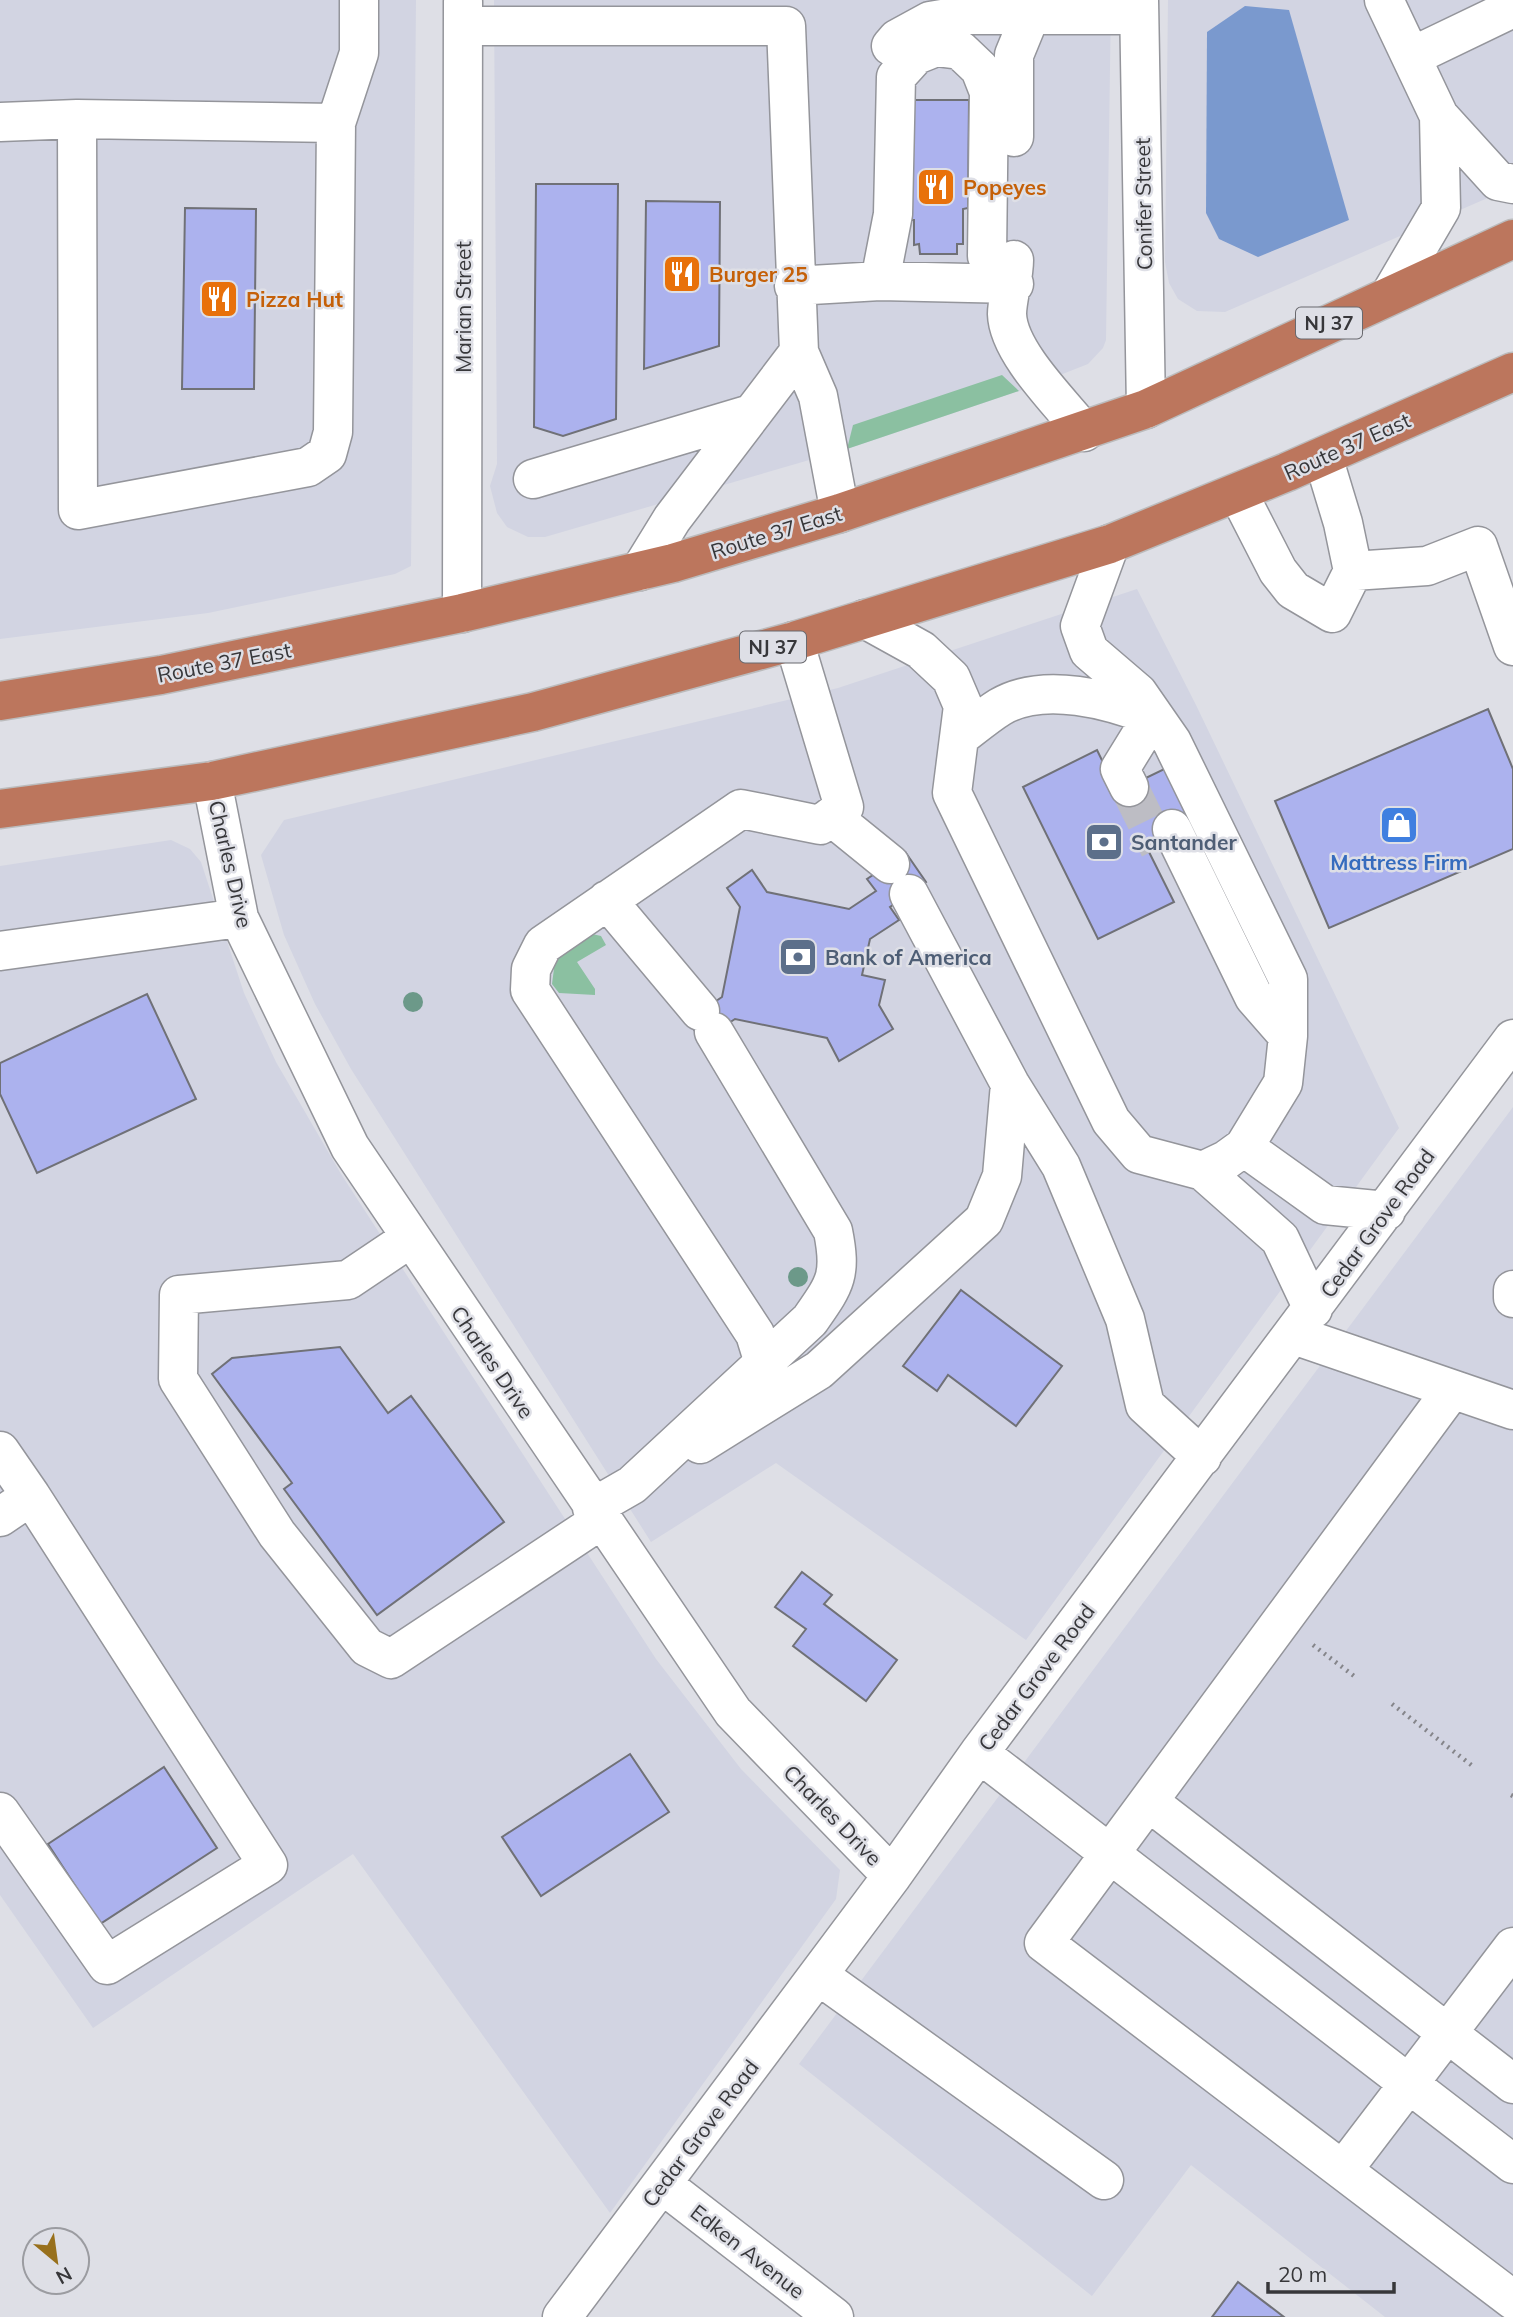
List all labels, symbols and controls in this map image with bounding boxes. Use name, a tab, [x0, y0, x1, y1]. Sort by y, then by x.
street label: Conifer Street	[1129, 138, 1157, 270]
restaurant icon: Popeyes	[915, 166, 957, 208]
place label: Popeyes	[963, 174, 1046, 200]
street label: Marian Street	[450, 241, 476, 373]
restaurant icon: Burger 25	[661, 253, 703, 295]
place label: Burger 25	[709, 261, 808, 287]
restaurant icon: Pizza Hut	[198, 278, 240, 320]
place label: Pizza Hut	[246, 286, 343, 312]
road number: NJ 37	[1296, 308, 1362, 338]
street label: Route 37 East	[1280, 407, 1414, 485]
street label: Route 37 East	[707, 500, 845, 564]
road number: NJ 37	[740, 632, 806, 662]
street label: Route 37 East	[155, 636, 293, 688]
street label: Charles Drive	[204, 798, 258, 930]
shop icon: Mattress Firm	[1378, 804, 1420, 846]
bank icon: Santander	[1083, 821, 1125, 863]
place label: Santander	[1131, 829, 1237, 855]
place label: Mattress Firm	[1330, 849, 1468, 875]
bank icon: Bank of America	[777, 936, 819, 978]
place label: Bank of America	[825, 944, 992, 970]
street label: Cedar Grove Road	[1314, 1144, 1440, 1302]
street label: Charles Drive	[446, 1301, 540, 1423]
street label: Cedar Grove Road	[972, 1598, 1100, 1756]
street label: Charles Drive	[779, 1759, 887, 1871]
street label: Cedar Grove Road	[636, 2054, 764, 2212]
street label: Edken Avenue	[686, 2198, 810, 2304]
north arrow	[21, 2226, 91, 2296]
scale bar	[1268, 2250, 1394, 2294]
text: 20 m	[1278, 2261, 1327, 2287]
text: N	[52, 2262, 76, 2290]

